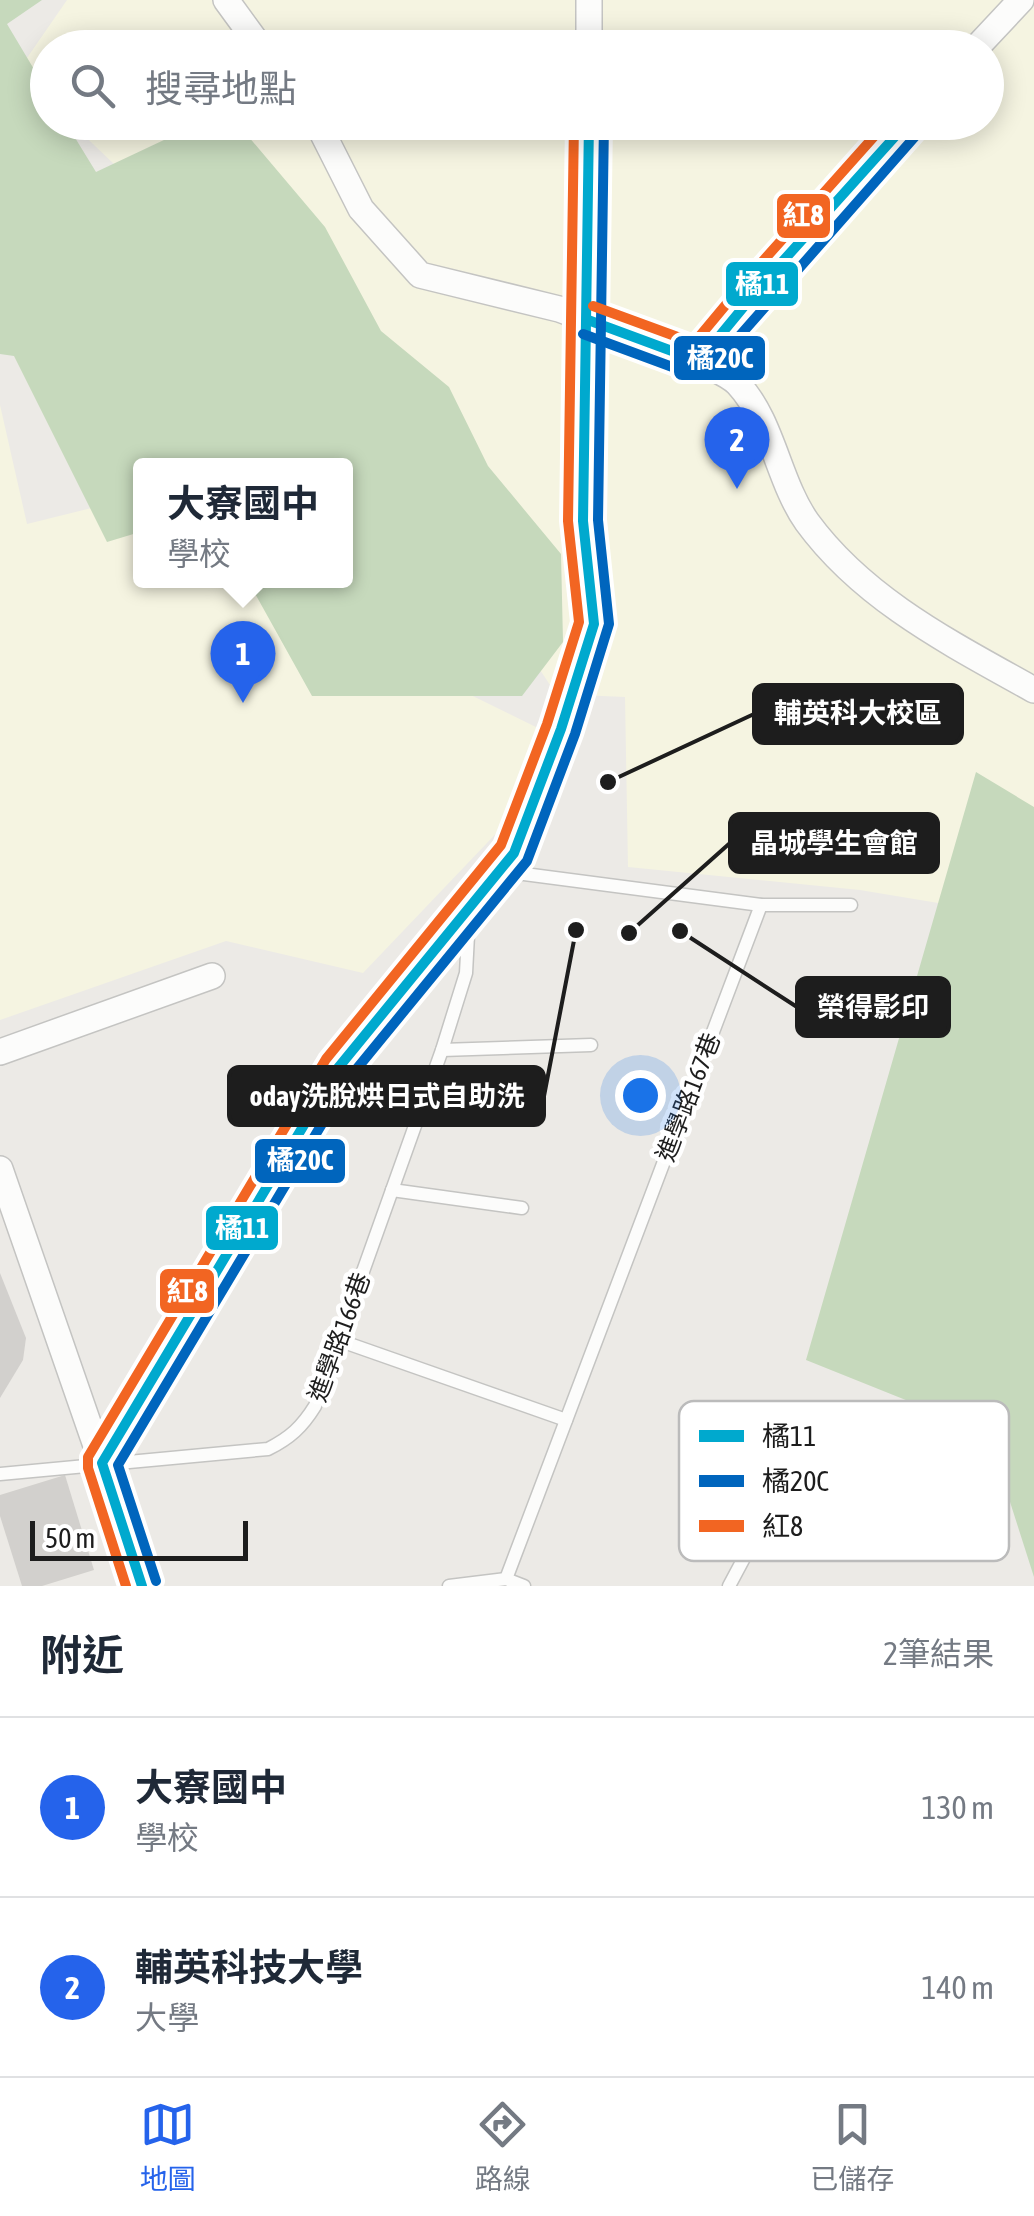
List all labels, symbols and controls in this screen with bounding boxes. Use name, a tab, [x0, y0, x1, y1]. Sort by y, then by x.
search box	[30, 30, 1004, 140]
icon: search	[65, 58, 120, 113]
text: 搜尋地點	[145, 67, 297, 110]
line badge: 紅8	[775, 192, 832, 240]
text: 紅8	[782, 199, 824, 231]
line badge: 橘11	[724, 260, 800, 308]
text: 橘11	[735, 268, 789, 300]
line badge: 橘20C	[672, 334, 767, 382]
text: 橘20C	[687, 342, 754, 374]
pin: 2	[704, 406, 770, 489]
popup	[133, 458, 353, 588]
text: 大寮國中	[167, 482, 319, 525]
text: 學校	[167, 535, 231, 572]
pin: 1	[210, 620, 276, 703]
callout: 輔英科大校區	[754, 685, 962, 743]
text: 輔英科大校區	[774, 697, 942, 729]
callout: 晶城學生會館	[730, 814, 938, 872]
text: 晶城學生會館	[750, 827, 918, 859]
callout: 榮得影印	[797, 978, 949, 1036]
text: 榮得影印	[817, 991, 929, 1023]
street label: 進學路167巷	[651, 1029, 725, 1165]
callout: oday洗脫烘日式自助洗	[229, 1067, 544, 1125]
your location	[615, 1070, 666, 1121]
text: oday洗脫烘日式自助洗	[250, 1080, 525, 1112]
line badge: 橘20C	[253, 1137, 347, 1185]
text: 橘20C	[267, 1144, 334, 1176]
line badge: 橘11	[204, 1204, 280, 1252]
text: 橘11	[215, 1212, 269, 1244]
line badge: 紅8	[158, 1267, 216, 1315]
street label: 進學路166巷	[303, 1269, 375, 1405]
text: 紅8	[166, 1275, 208, 1307]
legend	[679, 1401, 1009, 1561]
text: 橘11	[762, 1420, 816, 1452]
text: 橘20C	[762, 1465, 829, 1497]
text: 紅8	[762, 1510, 803, 1542]
scale bar	[30, 1516, 248, 1560]
text: 50 m	[45, 1522, 95, 1554]
text: 附近	[40, 1631, 124, 1679]
text: 2筆結果	[883, 1635, 994, 1672]
text: 大寮國中	[135, 1766, 287, 1809]
text: 1	[65, 1789, 80, 1826]
text: 130 m	[921, 1789, 994, 1826]
text: 學校	[135, 1819, 199, 1856]
text: 輔英科技大學	[135, 1946, 363, 1989]
text: 2	[65, 1969, 80, 2006]
text: 140 m	[921, 1969, 994, 2006]
text: 大學	[135, 1999, 199, 2036]
tab: 地圖	[140, 2097, 196, 2197]
tab: 路線	[475, 2097, 531, 2197]
tab: 已儲存	[810, 2097, 894, 2197]

